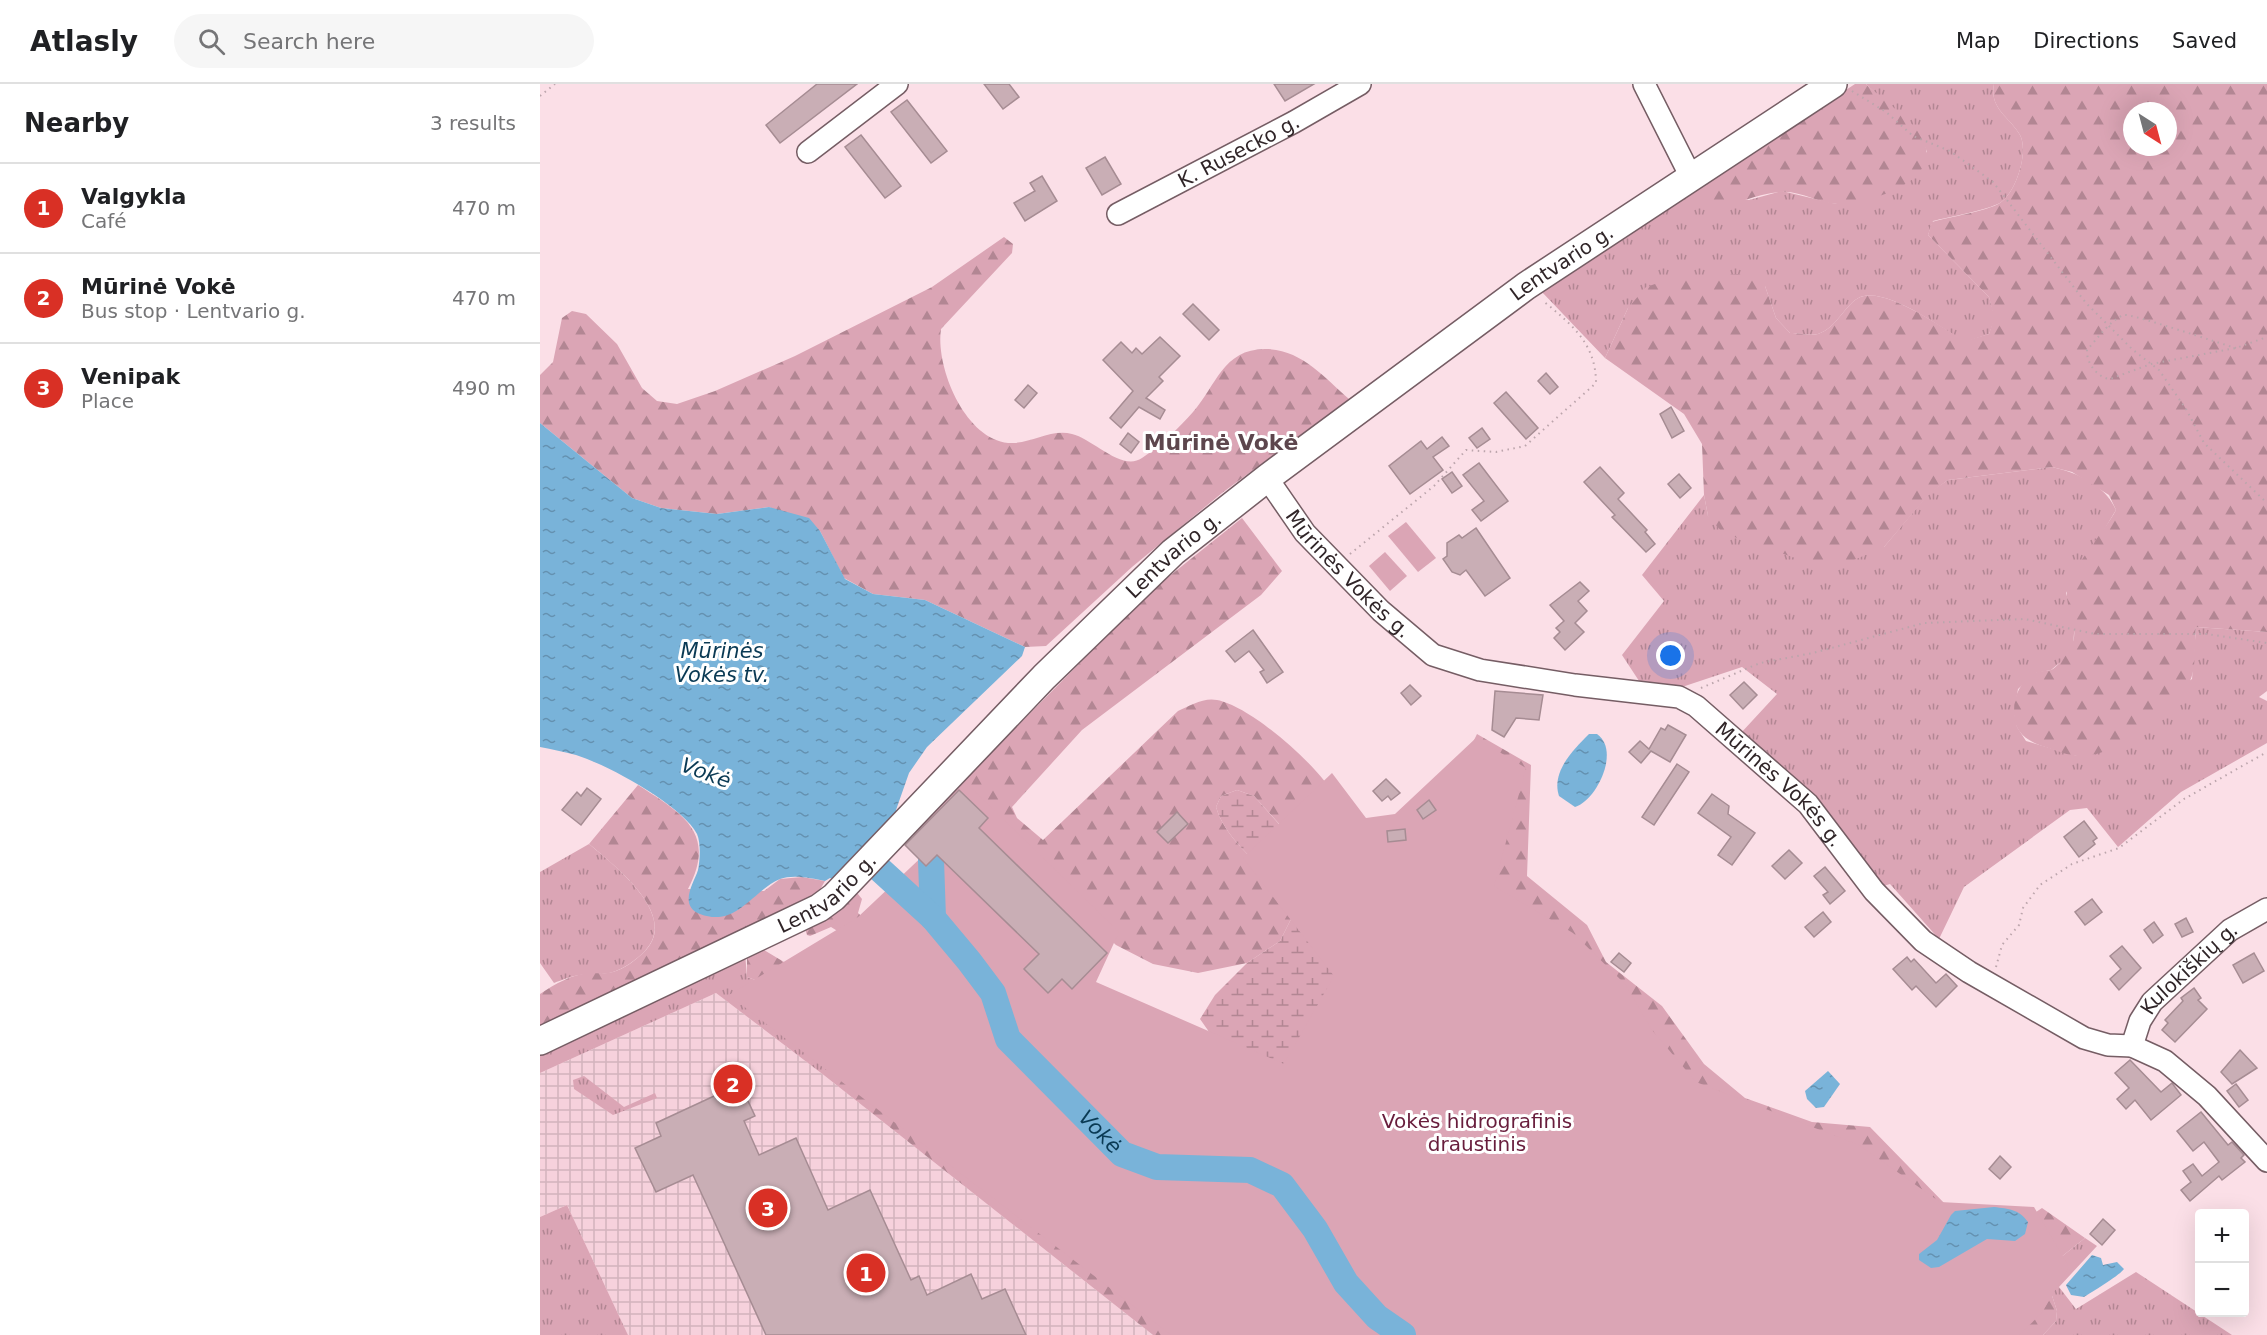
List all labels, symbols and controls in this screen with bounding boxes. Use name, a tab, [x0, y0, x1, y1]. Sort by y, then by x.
search box	[174, 14, 594, 68]
text: Atlasly	[30, 25, 138, 58]
icon: search	[195, 25, 228, 58]
text: Search here	[243, 29, 375, 54]
text: Map	[1956, 29, 2000, 53]
text: Directions	[2033, 29, 2139, 53]
text: Saved	[2172, 29, 2237, 53]
north arrow	[2123, 102, 2177, 156]
text: Nearby	[24, 108, 129, 138]
street label: K. Rusecko g.	[1174, 109, 1304, 193]
text: 3 results	[430, 111, 516, 135]
text: Valgykla	[81, 184, 186, 209]
text: 1	[37, 196, 50, 220]
text: 470 m	[452, 196, 516, 220]
text: Café	[81, 209, 127, 233]
street label: Lentvario g.	[1505, 220, 1618, 306]
text: Mūrinė Vokė	[81, 274, 236, 299]
text: 2	[37, 286, 50, 310]
text: 470 m	[452, 286, 516, 310]
text: Bus stop · Lentvario g.	[81, 299, 306, 323]
text: Venipak	[81, 364, 180, 389]
text: 3	[37, 376, 50, 400]
text: 490 m	[452, 376, 516, 400]
text: Place	[81, 389, 134, 413]
district label: Mūrinė Vokė	[1144, 430, 1298, 455]
street label: Mūrinės Vokės g.	[1281, 505, 1416, 643]
street label: Lentvario g.	[1121, 507, 1226, 603]
water label: Mūrinės Vokės tv.	[675, 639, 769, 687]
your location	[1656, 641, 1685, 670]
street label: Mūrinės Vokės g.	[1711, 717, 1848, 852]
water label: Vokė	[678, 753, 734, 793]
street label: Lentvario g.	[773, 848, 881, 938]
street label: Kulokiškių g.	[2135, 916, 2242, 1019]
pin: 2	[714, 1062, 752, 1106]
water label: Vokė	[1074, 1105, 1127, 1159]
park label: Vokės hidrografinis draustinis	[1382, 1109, 1572, 1156]
pin: 3	[748, 1186, 788, 1230]
map controls	[2195, 1209, 2249, 1317]
button: +	[2195, 1209, 2249, 1263]
pin: 1	[846, 1250, 886, 1296]
button: −	[2195, 1263, 2249, 1317]

